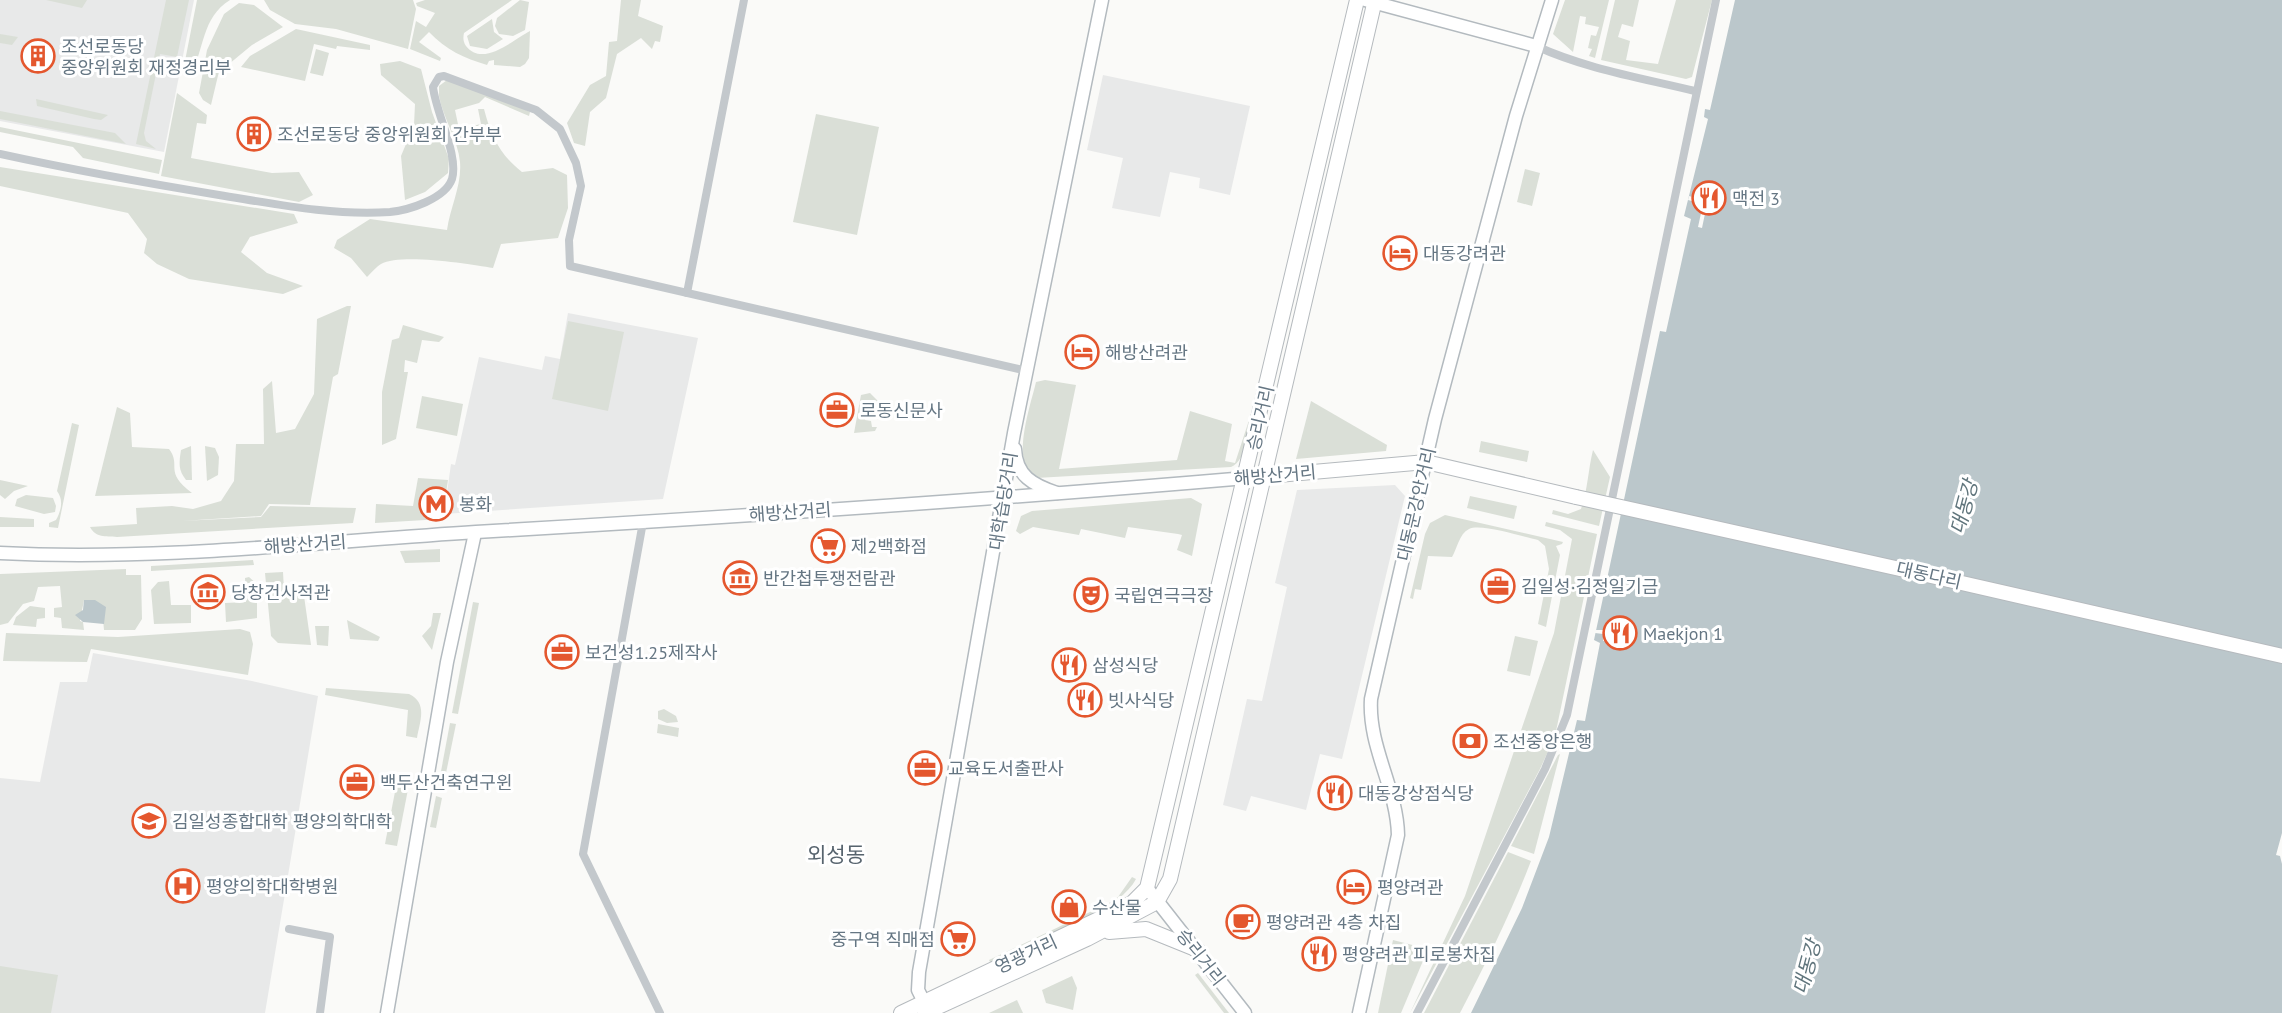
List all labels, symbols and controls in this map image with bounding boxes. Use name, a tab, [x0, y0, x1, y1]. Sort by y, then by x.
place label: 조선로동당 중앙위원회 재정경리부	[61, 35, 231, 79]
building icon: 조선로동당 중앙위원회 재정경리부	[20, 38, 56, 74]
building icon: 조선로동당 중앙위원회 간부부	[236, 116, 272, 152]
place label: 조선로동당 중앙위원회 간부부	[277, 123, 502, 146]
restaurant icon: 맥전 3	[1691, 180, 1727, 216]
place label: 맥전 3	[1732, 187, 1780, 210]
hotel icon: 대동강려관	[1382, 235, 1418, 271]
place label: 대동강려관	[1423, 242, 1506, 265]
hotel icon: 해방산려관	[1064, 334, 1100, 370]
place label: 해방산려관	[1105, 341, 1188, 364]
street label: 승리거리	[1241, 383, 1279, 453]
office icon: 로동신문사	[819, 392, 855, 428]
place label: 로동신문사	[860, 399, 943, 422]
street label: 대동문강안거리	[1392, 445, 1440, 563]
street label: 대학습당거리	[984, 450, 1022, 552]
street label: 해방산거리	[1233, 460, 1317, 490]
water label: 대동강	[1944, 474, 1984, 537]
metro station icon: 봉화	[418, 486, 454, 522]
place label: 봉화	[459, 493, 492, 516]
street label: 해방산거리	[748, 498, 832, 526]
supermarket icon: 제2백화점	[810, 528, 846, 564]
street label: 해방산거리	[263, 530, 347, 558]
place label: 제2백화점	[851, 535, 927, 558]
street label: 대동다리	[1894, 556, 1964, 594]
museum icon: 반간첩투쟁전람관	[722, 560, 758, 596]
place label: 반간첩투쟁전람관	[763, 567, 896, 590]
office icon: 김일성·김정일기금	[1480, 568, 1516, 604]
museum icon: 당창건사적관	[190, 574, 226, 610]
place label: 김일성·김정일기금	[1521, 575, 1658, 598]
theatre icon: 국립연극극장	[1073, 577, 1109, 613]
place label: 당창건사적관	[231, 581, 331, 604]
place label: 국립연극극장	[1114, 584, 1213, 607]
restaurant icon: Maekjon 1	[1602, 615, 1638, 651]
place label: Maekjon 1	[1643, 622, 1723, 645]
office icon: 보건성1.25제작사	[544, 634, 580, 670]
place label: 보건성1.25제작사	[585, 641, 718, 664]
restaurant icon: 삼성식당	[1051, 647, 1087, 683]
place label: 삼성식당	[1092, 654, 1158, 677]
restaurant icon: 빗사식당	[1067, 682, 1103, 718]
place label: 빗사식당	[1108, 689, 1174, 712]
bank icon: 조선중앙은행	[1452, 723, 1488, 759]
place label: 조선중앙은행	[1493, 730, 1592, 753]
office icon: 교육도서출판사	[907, 750, 943, 786]
place label: 교육도서출판사	[948, 757, 1064, 780]
office icon: 백두산건축연구윈	[339, 764, 375, 800]
place label: 백두산건축연구윈	[380, 771, 512, 794]
restaurant icon: 대동강상점식당	[1317, 775, 1353, 811]
place label: 대동강상점식당	[1358, 782, 1474, 805]
school or university icon: 김일성종합대학 평양의학대학	[131, 803, 167, 839]
place label: 김일성종합대학 평양의학대학	[172, 810, 392, 833]
district label: 외성동	[807, 841, 865, 868]
hospital icon: 평양의학대학병원	[165, 868, 201, 904]
hotel icon: 평양려관	[1336, 869, 1372, 905]
place label: 평양의학대학병원	[206, 875, 338, 898]
place label: 평양려관	[1377, 876, 1444, 899]
shop icon: 수산물	[1051, 889, 1087, 925]
place label: 수산물	[1092, 896, 1142, 919]
cafe icon: 평양려관 4층 차집	[1225, 904, 1261, 940]
place label: 평양려관 4층 차집	[1266, 911, 1401, 934]
supermarket icon: 중구역 직매점	[940, 921, 976, 957]
street label: 승리거리	[1172, 924, 1230, 990]
place label: 중구역 직매점	[831, 928, 935, 951]
street label: 영광거리	[991, 930, 1061, 978]
water label: 대동강	[1787, 934, 1827, 997]
restaurant icon: 평양려관 피로봉차집	[1301, 936, 1337, 972]
place label: 평양려관 피로봉차집	[1342, 943, 1496, 966]

